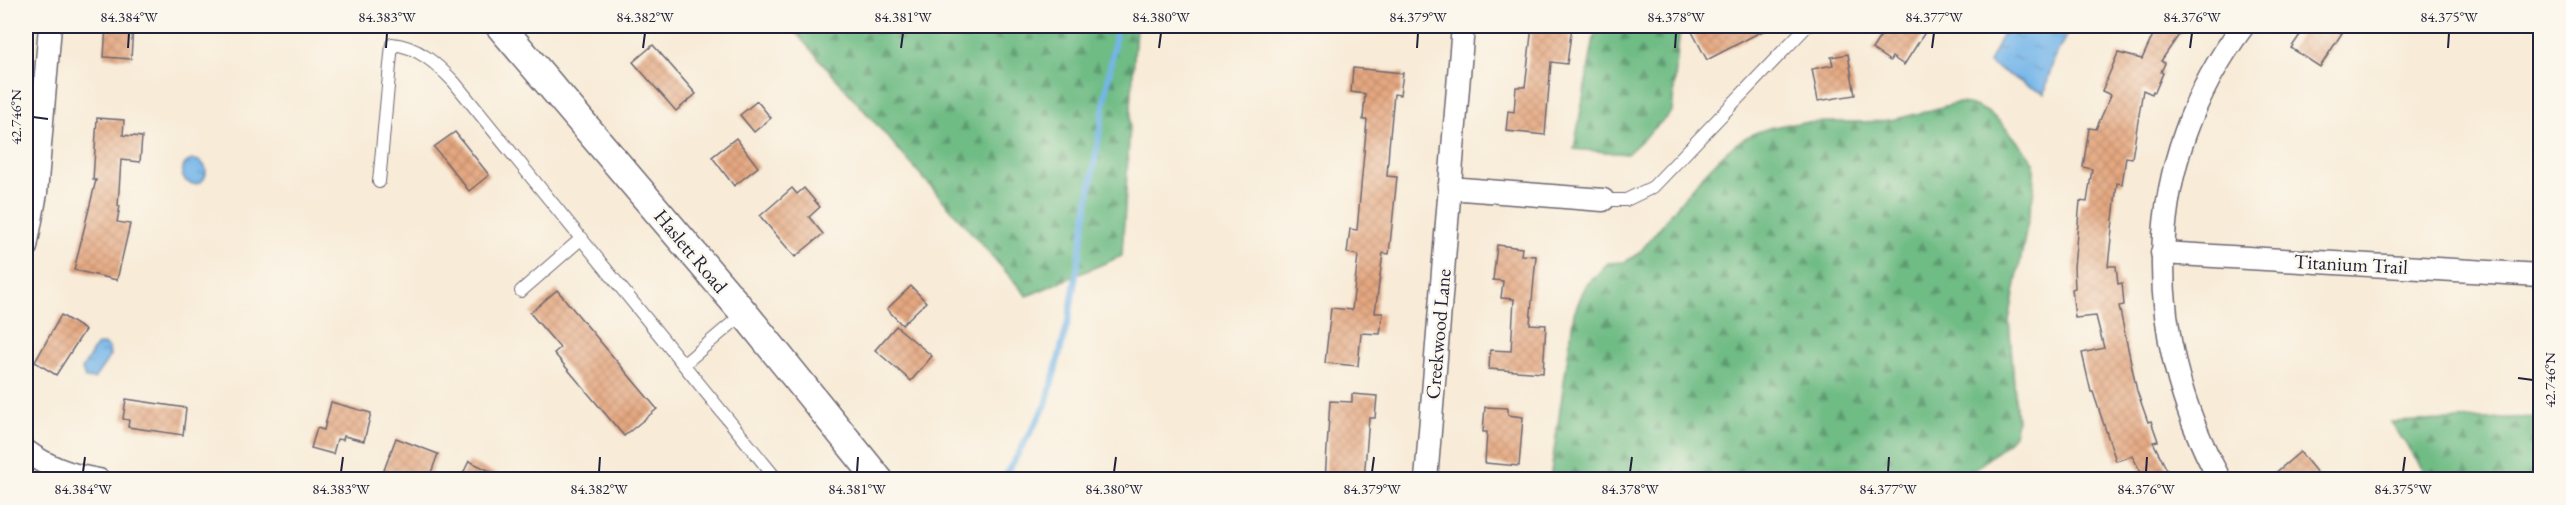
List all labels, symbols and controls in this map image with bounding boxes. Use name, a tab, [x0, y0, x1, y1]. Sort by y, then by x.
text: 84.384°W	[100, 7, 158, 26]
text: 84.383°W	[358, 7, 416, 26]
text: 84.382°W	[616, 7, 674, 26]
text: 84.381°W	[874, 7, 932, 26]
text: 84.380°W	[1132, 7, 1190, 26]
text: 84.379°W	[1389, 7, 1447, 26]
text: 84.378°W	[1647, 7, 1705, 26]
text: 84.377°W	[1905, 7, 1963, 26]
text: 84.376°W	[2163, 7, 2221, 26]
text: 84.375°W	[2420, 7, 2478, 26]
text: 42.746°N	[6, 89, 25, 145]
street label: Haslett Road	[648, 204, 734, 299]
street label: Titanium Trail	[2293, 248, 2409, 280]
street label: Creekwood Lane	[1419, 268, 1457, 400]
text: 42.746°N	[2540, 352, 2559, 408]
text: 84.384°W	[54, 479, 112, 498]
text: 84.383°W	[312, 479, 370, 498]
text: 84.382°W	[570, 479, 628, 498]
text: 84.381°W	[828, 479, 886, 498]
text: 84.380°W	[1085, 479, 1143, 498]
text: 84.379°W	[1343, 479, 1401, 498]
text: 84.378°W	[1601, 479, 1659, 498]
text: 84.377°W	[1859, 479, 1917, 498]
text: 84.376°W	[2117, 479, 2175, 498]
text: 84.375°W	[2374, 479, 2432, 498]

